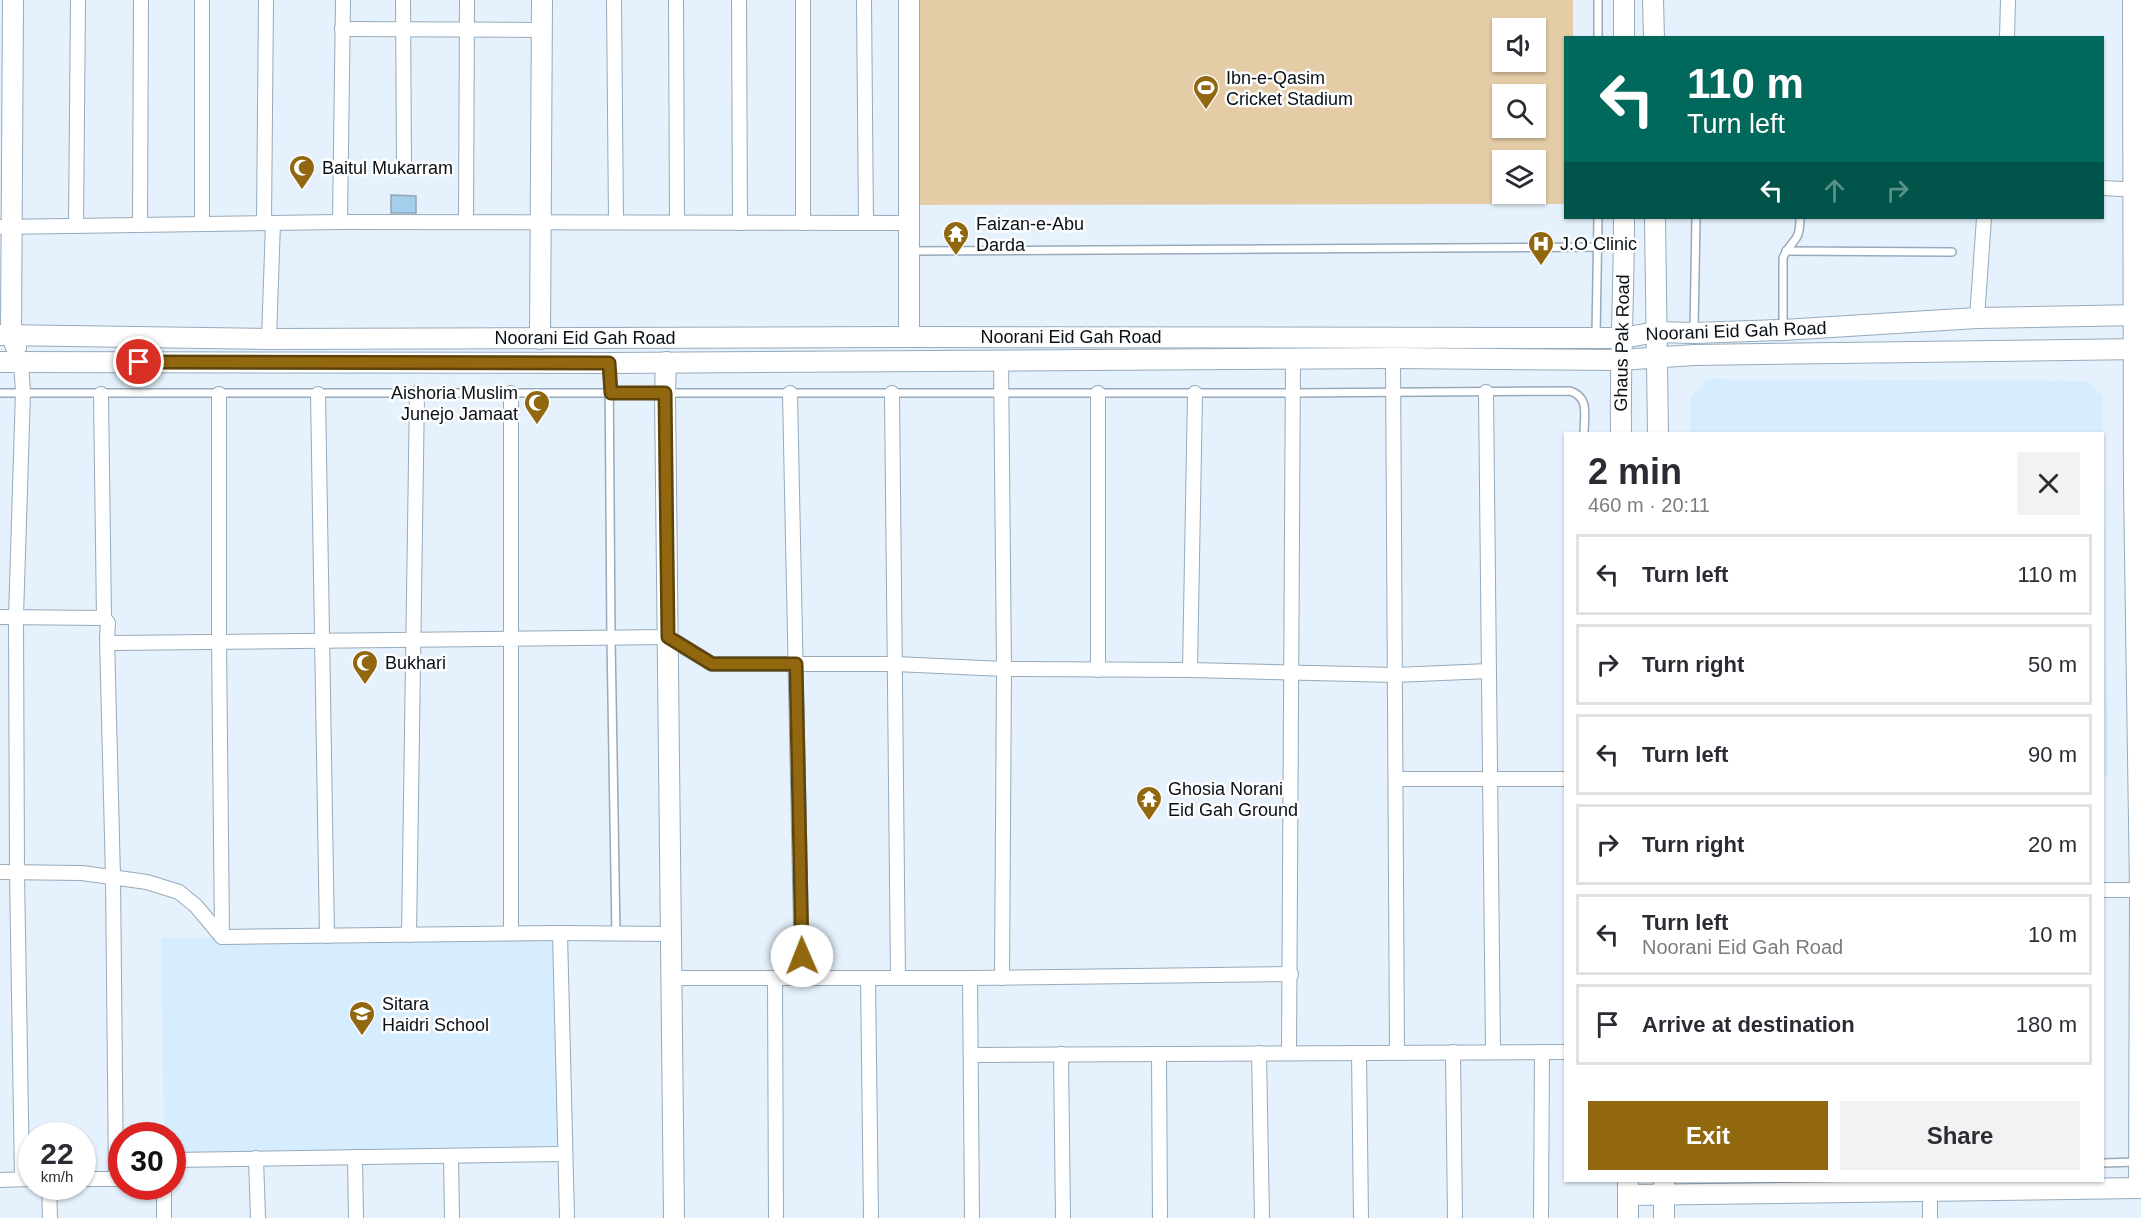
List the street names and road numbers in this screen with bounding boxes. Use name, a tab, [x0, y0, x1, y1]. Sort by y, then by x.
street label: Ghaus Pak Road	[1611, 274, 1633, 412]
street label: Noorani Eid Gah Road	[1645, 318, 1827, 344]
street label: Noorani Eid Gah Road	[980, 327, 1162, 347]
street label: Noorani Eid Gah Road	[494, 328, 676, 348]

